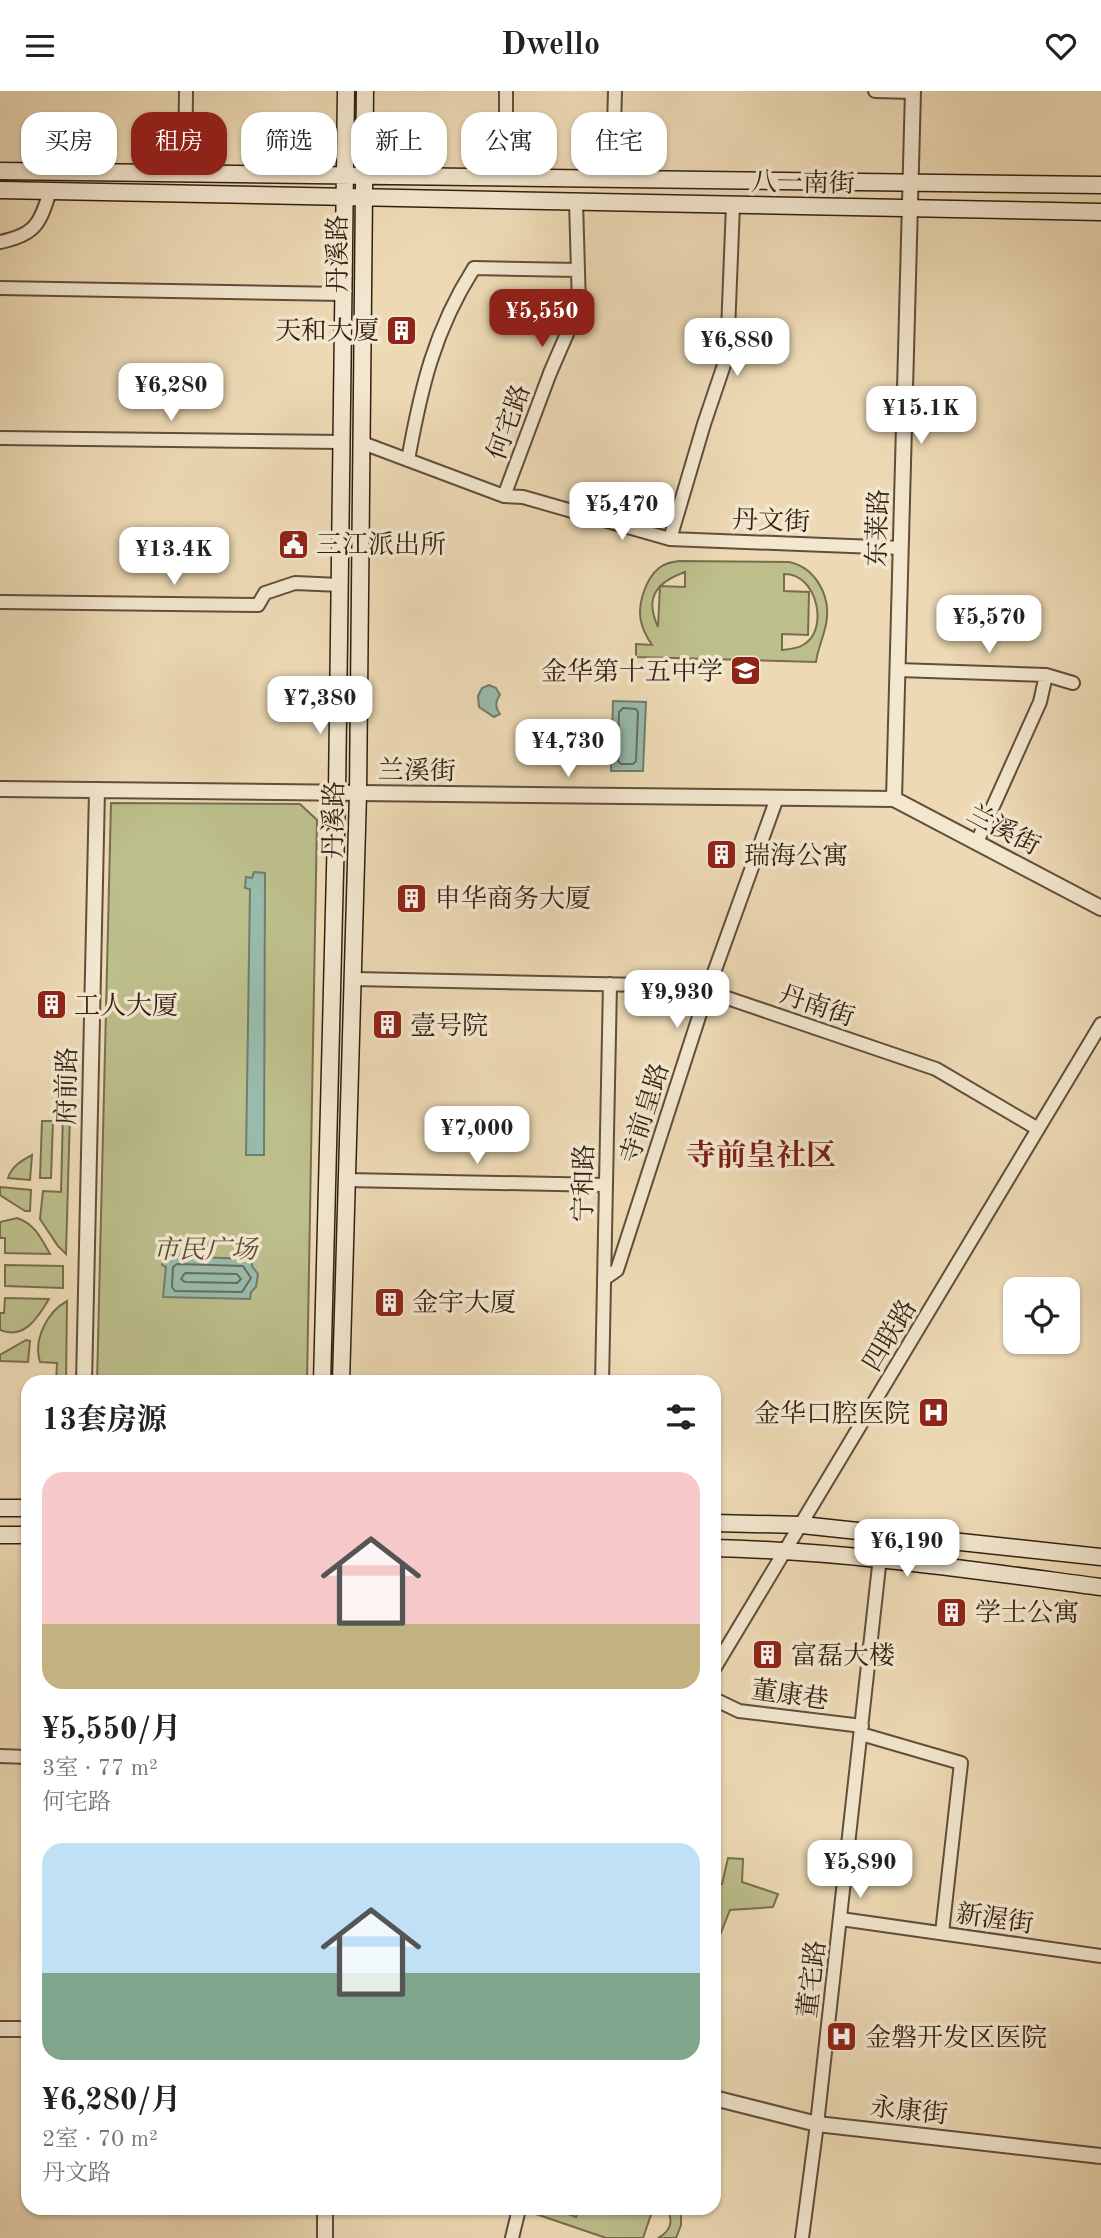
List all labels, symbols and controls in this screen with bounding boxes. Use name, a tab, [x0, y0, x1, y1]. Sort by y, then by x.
icon: menu	[21, 27, 59, 65]
icon: heart	[1042, 27, 1080, 65]
text: Dwello	[501, 30, 600, 62]
chip: 买房	[21, 112, 117, 175]
chip: 租房	[131, 112, 227, 175]
chip: 筛选	[241, 112, 337, 175]
chip: 新上	[351, 112, 447, 175]
chip: 公寓	[461, 112, 557, 175]
chip: 住宅	[571, 112, 667, 175]
street label: 八一南街	[751, 168, 855, 198]
street label: 丹溪路	[324, 215, 352, 293]
pin: ¥5,550	[485, 289, 599, 349]
text: ¥5,550	[505, 300, 579, 323]
building icon: 天和大厦	[385, 313, 419, 347]
place label: 天和大厦	[275, 317, 379, 345]
pin: ¥6,880	[680, 319, 794, 378]
text: ¥6,880	[700, 329, 774, 352]
pin: ¥6,280	[114, 363, 228, 423]
text: ¥6,280	[134, 374, 208, 397]
street label: 何宅路	[482, 381, 535, 464]
pin: ¥15.1K	[864, 387, 978, 446]
text: ¥15.1K	[882, 397, 960, 420]
pin: ¥5,470	[565, 483, 679, 542]
street label: 东莱路	[863, 489, 893, 568]
text: ¥5,470	[585, 493, 659, 516]
street label: 丹文街	[731, 506, 810, 536]
pin: ¥13.4K	[117, 527, 231, 587]
public building icon: 三江派出所	[276, 527, 310, 561]
place label: 三江派出所	[316, 531, 446, 559]
text: ¥13.4K	[135, 538, 213, 561]
pin: ¥5,570	[932, 595, 1046, 655]
text: ¥5,570	[952, 606, 1026, 629]
school or university icon: 金华第十五中学	[729, 654, 763, 688]
place label: 金华第十五中学	[541, 657, 723, 686]
pin: ¥7,380	[263, 677, 377, 736]
text: ¥7,380	[283, 687, 357, 710]
pin: ¥4,730	[511, 719, 625, 779]
text: ¥4,730	[531, 730, 605, 753]
street label: 兰溪街	[378, 756, 456, 786]
street label: 丹溪路	[319, 781, 349, 859]
street label: 兰溪街	[963, 799, 1045, 861]
building icon: 瑞海公寓	[704, 838, 738, 872]
place label: 瑞海公寓	[744, 842, 848, 870]
building icon: 申华商务大厦	[395, 881, 429, 915]
place label: 申华商务大厦	[435, 884, 591, 913]
pin: ¥9,930	[620, 971, 734, 1030]
street label: 丹南街	[775, 980, 858, 1032]
text: ¥9,930	[640, 981, 714, 1004]
building icon: 工人大厦	[34, 988, 68, 1022]
place label: 工人大厦	[74, 992, 178, 1020]
building icon: 壹号院	[370, 1008, 404, 1042]
place label: 壹号院	[410, 1011, 488, 1040]
street label: 府前路	[52, 1047, 82, 1125]
street label: 寺前皇路	[616, 1060, 674, 1167]
pin: ¥7,000	[420, 1107, 534, 1166]
text: ¥7,000	[440, 1117, 514, 1140]
district label: 寺前皇社区	[686, 1139, 836, 1172]
street label: 宁和路	[569, 1144, 599, 1222]
park label: 市民广场	[153, 1236, 259, 1264]
map controls	[1003, 1277, 1080, 1354]
button: locate	[1003, 1277, 1080, 1354]
building icon: 金宇大厦	[372, 1285, 406, 1319]
place label: 金宇大厦	[412, 1289, 516, 1317]
street label: 四联路	[858, 1295, 922, 1376]
hospital icon: 金华口腔医院	[916, 1396, 950, 1430]
icon: filters	[662, 1398, 700, 1436]
place label: 金华口腔医院	[754, 1399, 910, 1428]
text: 13套房源	[42, 1406, 167, 1436]
icon: home	[308, 1518, 434, 1644]
pin: ¥6,190	[850, 1519, 964, 1579]
text: ¥6,190	[870, 1530, 944, 1553]
building icon: 学士公寓	[935, 1595, 969, 1629]
place label: 学士公寓	[975, 1599, 1079, 1627]
building icon: 富磊大楼	[751, 1638, 785, 1672]
place label: 富磊大楼	[791, 1641, 895, 1670]
street label: 董康巷	[749, 1675, 831, 1714]
text: ¥5,550/月	[42, 1715, 181, 1745]
text: 3室 · 77 m²	[42, 1757, 158, 1780]
text: 何宅路	[42, 1791, 111, 1814]
pin: ¥5,890	[803, 1841, 917, 1900]
text: ¥5,890	[823, 1851, 897, 1874]
icon: home	[308, 1889, 434, 2015]
street label: 新渥街	[954, 1900, 1035, 1938]
street label: 董宅路	[793, 1939, 831, 2020]
hospital icon: 金磐开发区医院	[825, 2020, 859, 2054]
place label: 金磐开发区医院	[865, 2024, 1047, 2052]
text: ¥6,280/月	[42, 2086, 181, 2116]
street label: 永康街	[869, 2092, 949, 2129]
text: 2室 · 70 m²	[42, 2128, 158, 2151]
text: 丹文路	[42, 2162, 111, 2185]

